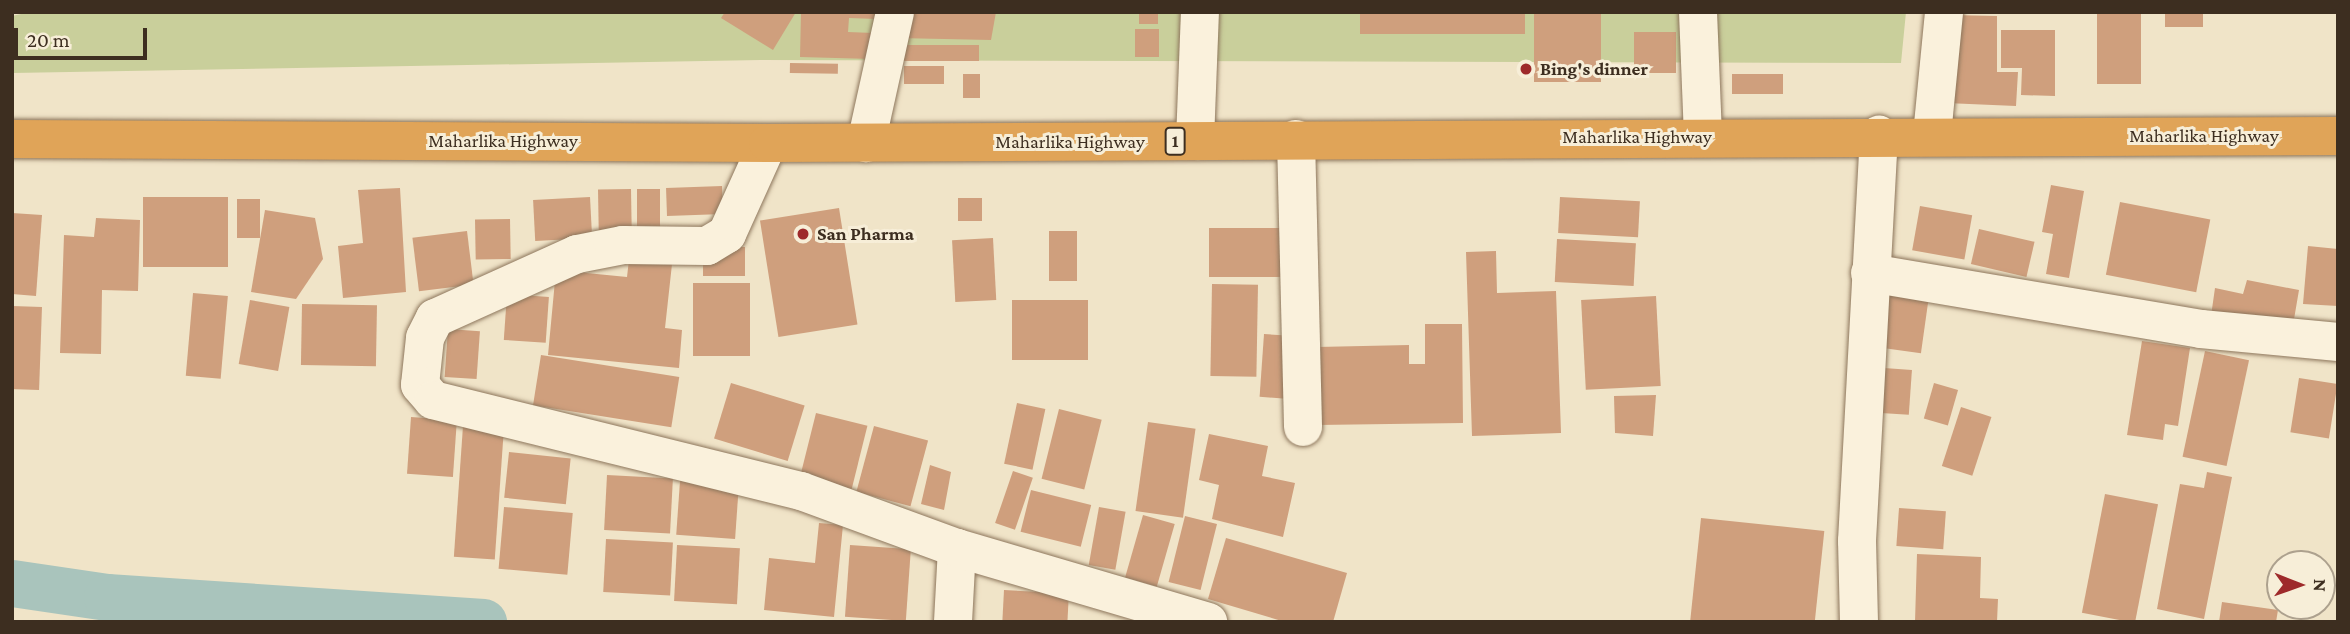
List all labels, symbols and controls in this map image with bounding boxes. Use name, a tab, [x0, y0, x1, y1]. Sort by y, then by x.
scale bar	[18, 14, 150, 58]
text: 20 m	[27, 28, 70, 52]
place label: Bing's dinner	[1540, 58, 1648, 80]
marker: Bing's dinner	[1518, 61, 1534, 77]
street label: Maharlika Highway	[2129, 125, 2279, 147]
road number: 1	[1164, 126, 1186, 156]
street label: Maharlika Highway	[1562, 126, 1712, 148]
street label: Maharlika Highway	[428, 130, 578, 152]
street label: Maharlika Highway	[995, 131, 1145, 153]
place label: San Pharma	[817, 223, 914, 245]
marker: San Pharma	[795, 226, 811, 242]
north arrow	[2266, 550, 2336, 620]
text: N	[2310, 579, 2331, 592]

